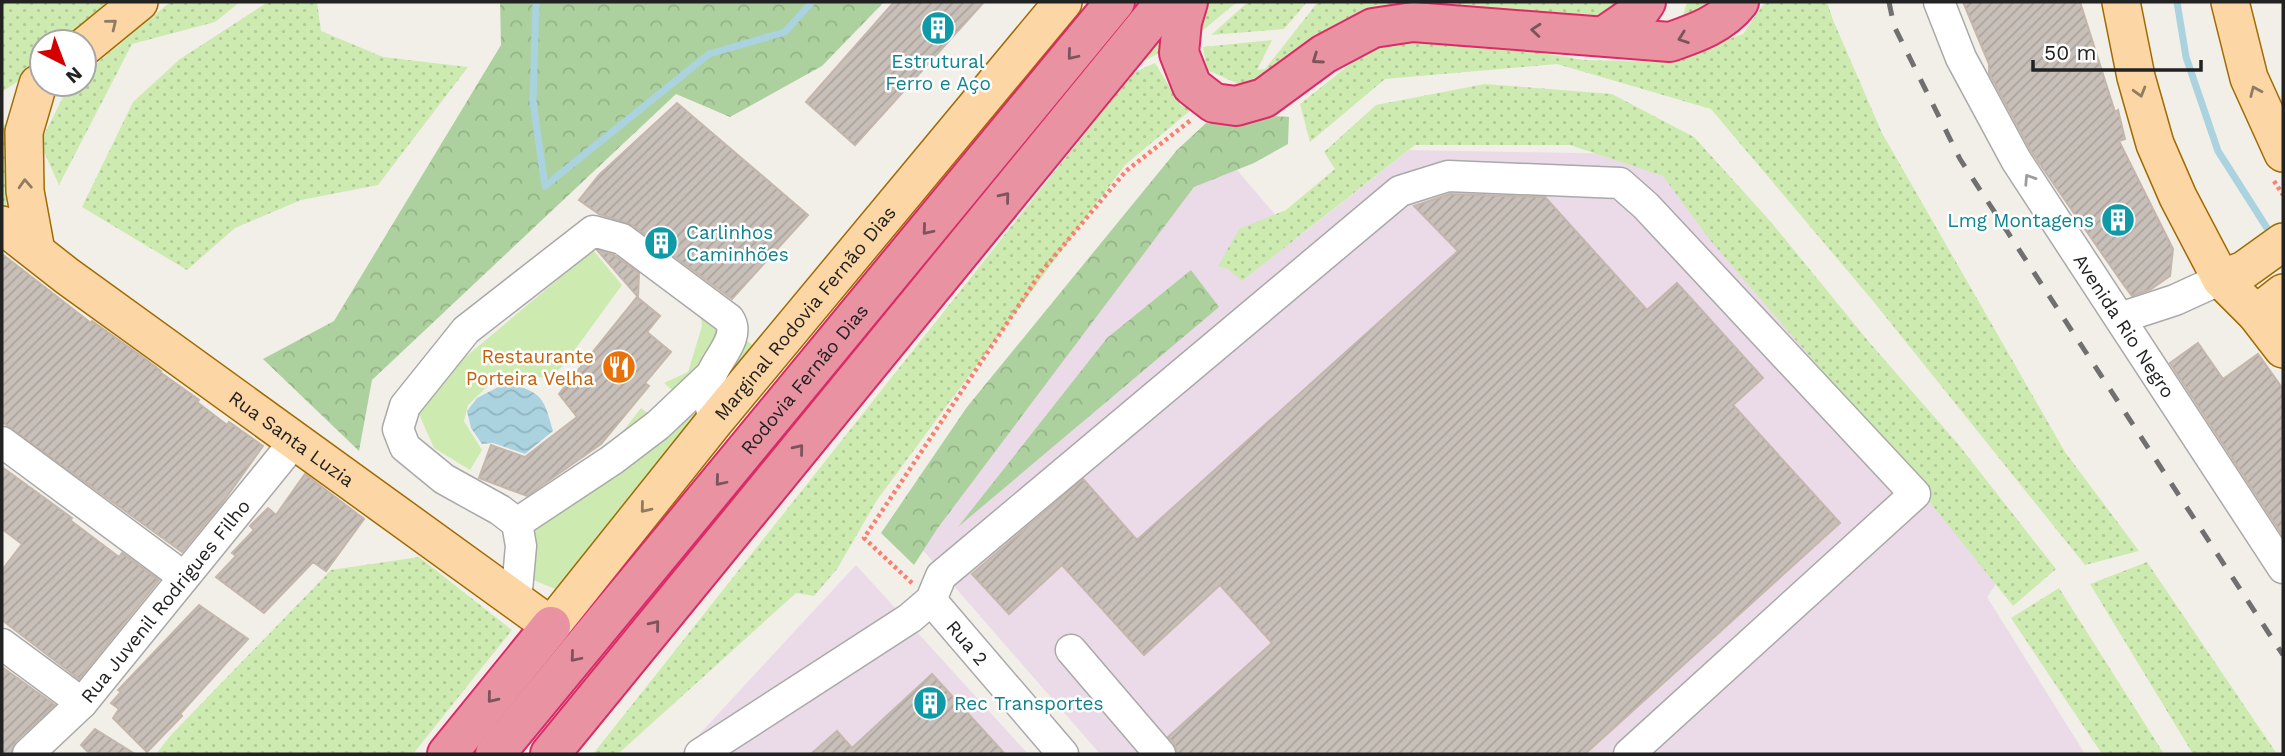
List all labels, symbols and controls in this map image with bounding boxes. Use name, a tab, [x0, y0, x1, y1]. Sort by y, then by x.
building icon: Estrutural Ferro e Aço	[919, 9, 957, 47]
one-way arrow	[103, 20, 116, 32]
one-way arrow	[1530, 23, 1541, 38]
north arrow	[28, 28, 98, 98]
scale bar	[2033, 28, 2201, 72]
one-way arrow	[1677, 30, 1689, 44]
text: 50 m	[2044, 40, 2096, 65]
one-way arrow	[1068, 46, 1080, 59]
place label: Estrutural Ferro e Aço	[885, 50, 991, 95]
one-way arrow	[1312, 51, 1325, 63]
text: N	[61, 62, 87, 89]
one-way arrow	[2132, 86, 2147, 98]
one-way arrow	[2249, 86, 2263, 99]
one-way arrow	[2025, 174, 2037, 187]
one-way arrow	[18, 178, 33, 189]
one-way arrow	[997, 193, 1009, 206]
street label: Marginal Rodovia Fernão Dias	[709, 201, 901, 425]
building icon: Lmg Montagens	[2099, 201, 2137, 239]
place label: Lmg Montagens	[1947, 209, 2094, 232]
place label: Carlinhos Caminhões	[686, 221, 789, 266]
one-way arrow	[923, 222, 935, 235]
building icon: Carlinhos Caminhões	[642, 224, 680, 262]
street label: Avenida Rio Negro	[2068, 250, 2179, 402]
street label: Rodovia Fernão Dias	[736, 299, 874, 457]
place label: Restaurante Porteira Velha	[466, 345, 594, 390]
restaurant icon: Restaurante Porteira Velha	[600, 348, 638, 386]
street label: Rua Santa Luzia	[224, 386, 359, 492]
one-way arrow	[791, 445, 804, 457]
one-way arrow	[716, 473, 728, 486]
street label: Rua Juvenil Rodrigues Filho	[76, 495, 255, 708]
one-way arrow	[641, 500, 654, 513]
street label: Rua 2	[941, 616, 993, 670]
one-way arrow	[647, 621, 660, 633]
one-way arrow	[571, 648, 583, 661]
building icon: Rec Transportes	[911, 684, 949, 722]
one-way arrow	[488, 690, 501, 702]
place label: Rec Transportes	[954, 692, 1104, 715]

